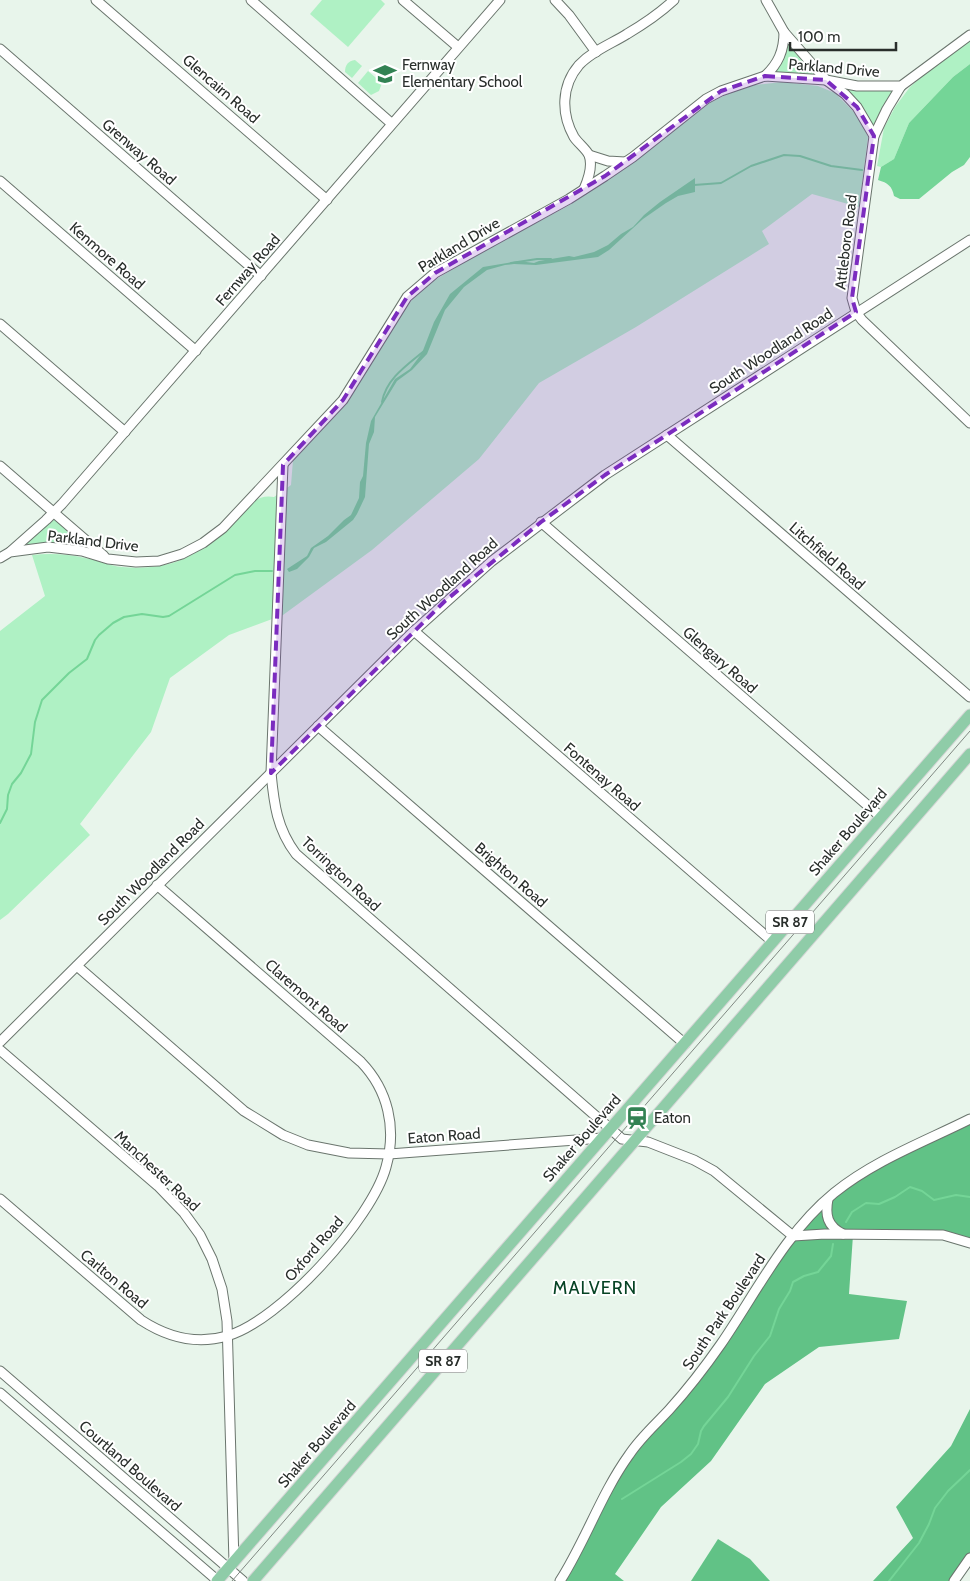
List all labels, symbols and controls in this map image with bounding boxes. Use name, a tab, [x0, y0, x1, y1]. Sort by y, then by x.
scale bar	[790, 20, 896, 52]
text: 100 m	[798, 28, 840, 46]
street label: Glencairn Road	[179, 51, 263, 127]
street label: Parkland Drive	[788, 55, 881, 81]
place label: Fernway Elementary School	[402, 56, 523, 91]
school or university icon: Fernway Elementary School	[372, 61, 398, 87]
street label: Grenway Road	[98, 115, 180, 189]
street label: Attleboro Road	[831, 194, 861, 290]
street label: Parkland Drive	[415, 214, 503, 276]
street label: Kenmore Road	[66, 219, 148, 293]
street label: Fernway Road	[212, 230, 284, 310]
street label: South Woodland Road	[706, 304, 836, 398]
street label: Litchfield Road	[786, 518, 868, 594]
street label: Parkland Drive	[46, 526, 140, 556]
street label: South Woodland Road	[383, 534, 501, 644]
street label: Glengary Road	[679, 623, 761, 697]
street label: Fontenay Road	[560, 739, 644, 815]
street label: Shaker Boulevard	[805, 785, 891, 879]
street label: South Woodland Road	[94, 815, 208, 929]
street label: Torrington Road	[298, 833, 384, 915]
street label: Brighton Road	[471, 839, 551, 911]
road number: SR 87	[766, 910, 814, 934]
street label: Claremont Road	[261, 955, 351, 1037]
street label: Shaker Boulevard	[539, 1091, 625, 1185]
station icon: Eaton	[624, 1105, 650, 1131]
place label: Eaton	[654, 1109, 691, 1127]
street label: Eaton Road	[407, 1124, 481, 1148]
street label: Manchester Road	[111, 1127, 203, 1215]
street label: Oxford Road	[281, 1213, 347, 1285]
street label: Carlton Road	[77, 1246, 151, 1312]
street label: South Park Boulevard	[679, 1251, 769, 1373]
district label: MALVERN	[553, 1277, 637, 1299]
road number: SR 87	[419, 1350, 467, 1372]
street label: Shaker Boulevard	[274, 1397, 360, 1491]
street label: Courtland Boulevard	[75, 1417, 185, 1515]

